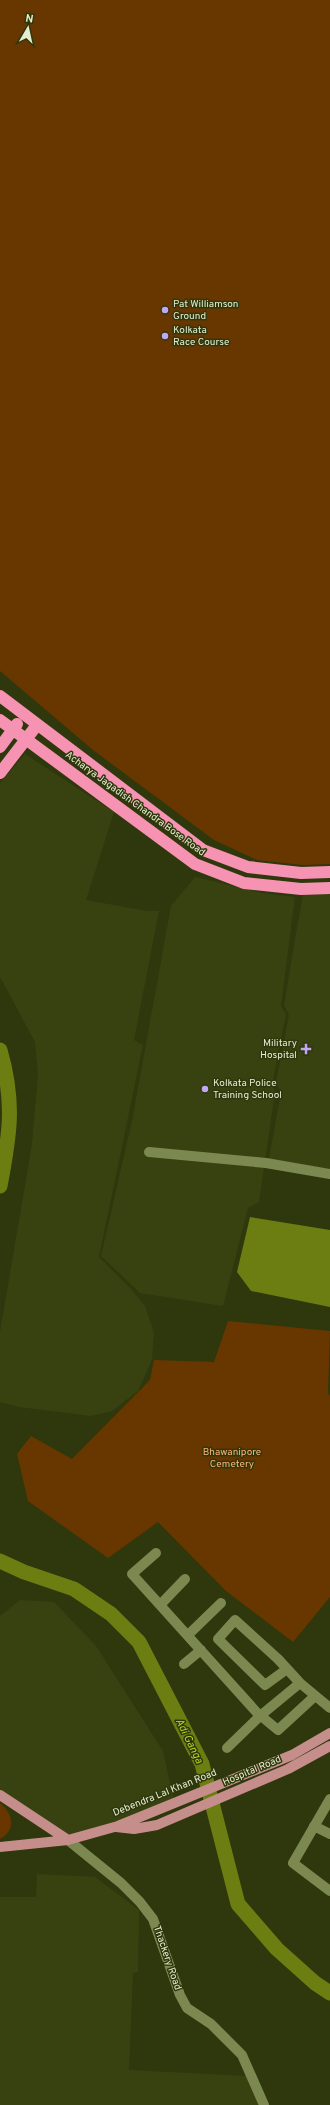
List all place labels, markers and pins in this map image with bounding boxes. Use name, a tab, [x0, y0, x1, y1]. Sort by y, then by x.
place label: Pat Williamson Ground	[173, 298, 238, 323]
marker: Pat Williamson Ground	[160, 305, 170, 315]
place label: Kolkata Race Course	[173, 324, 229, 349]
marker: Kolkata Race Course	[160, 331, 170, 341]
place label: Military Hospital	[260, 1037, 297, 1062]
marker: Military Hospital	[300, 1043, 312, 1055]
place label: Kolkata Police Training School	[213, 1077, 282, 1102]
marker: Kolkata Police Training School	[200, 1084, 210, 1094]

